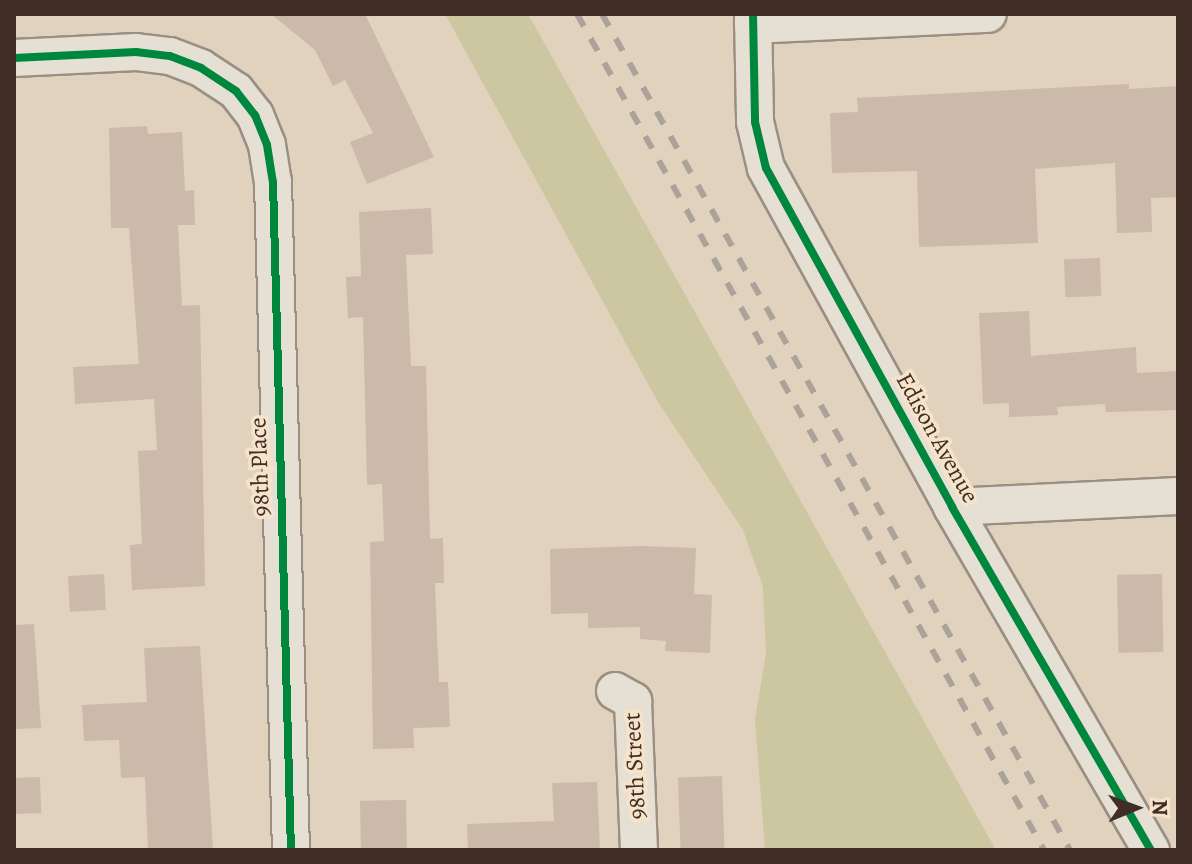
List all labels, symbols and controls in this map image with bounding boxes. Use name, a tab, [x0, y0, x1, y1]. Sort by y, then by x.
street label: Edison Avenue	[889, 368, 985, 508]
street label: 98th Place	[244, 417, 276, 517]
street label: 98th Street	[618, 712, 652, 820]
north arrow	[1096, 768, 1176, 848]
text: N	[1145, 799, 1175, 816]

